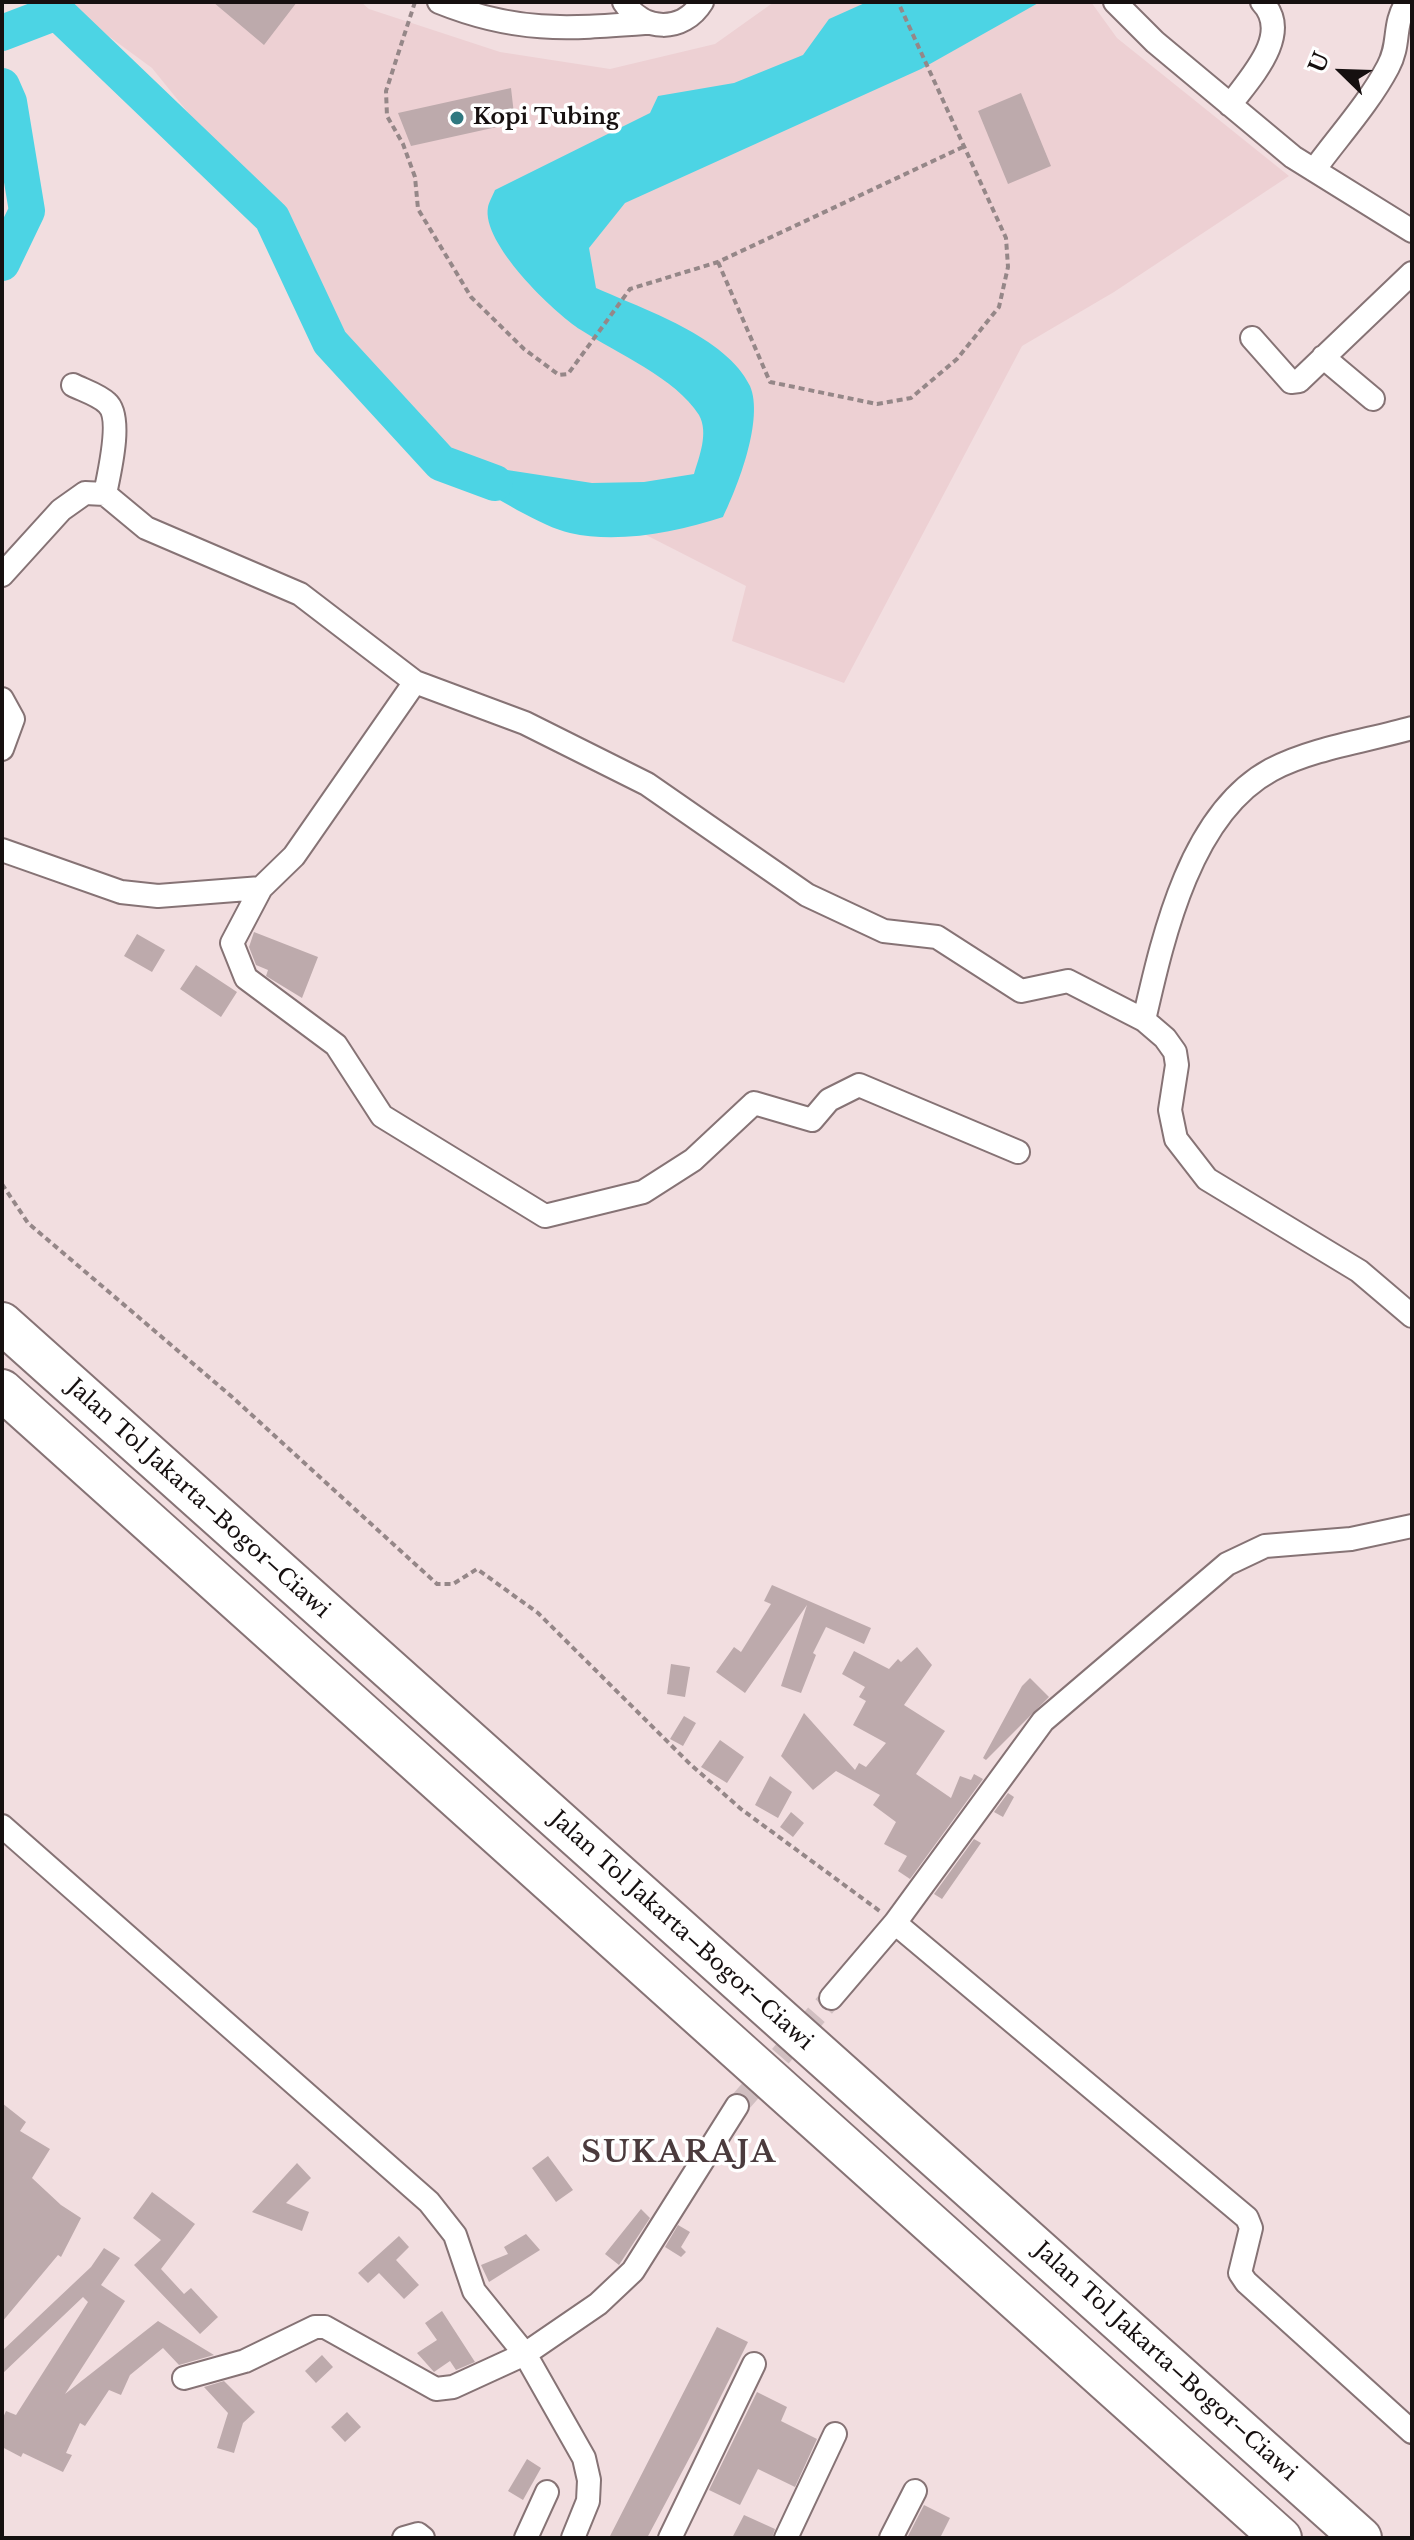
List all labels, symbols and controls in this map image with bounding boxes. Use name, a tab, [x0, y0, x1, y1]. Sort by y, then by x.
north arrow	[1302, 32, 1382, 112]
text: U	[1303, 48, 1336, 77]
place label: Kopi Tubing	[473, 105, 619, 131]
marker: Kopi Tubing	[448, 109, 466, 127]
street label: Jalan Tol Jakarta–Bogor–Ciawi	[61, 1374, 335, 1624]
street label: Jalan Tol Jakarta–Bogor–Ciawi	[544, 1806, 818, 2056]
district label: SUKARAJA	[581, 2136, 777, 2172]
street label: Jalan Tol Jakarta–Bogor–Ciawi	[1028, 2237, 1302, 2487]

